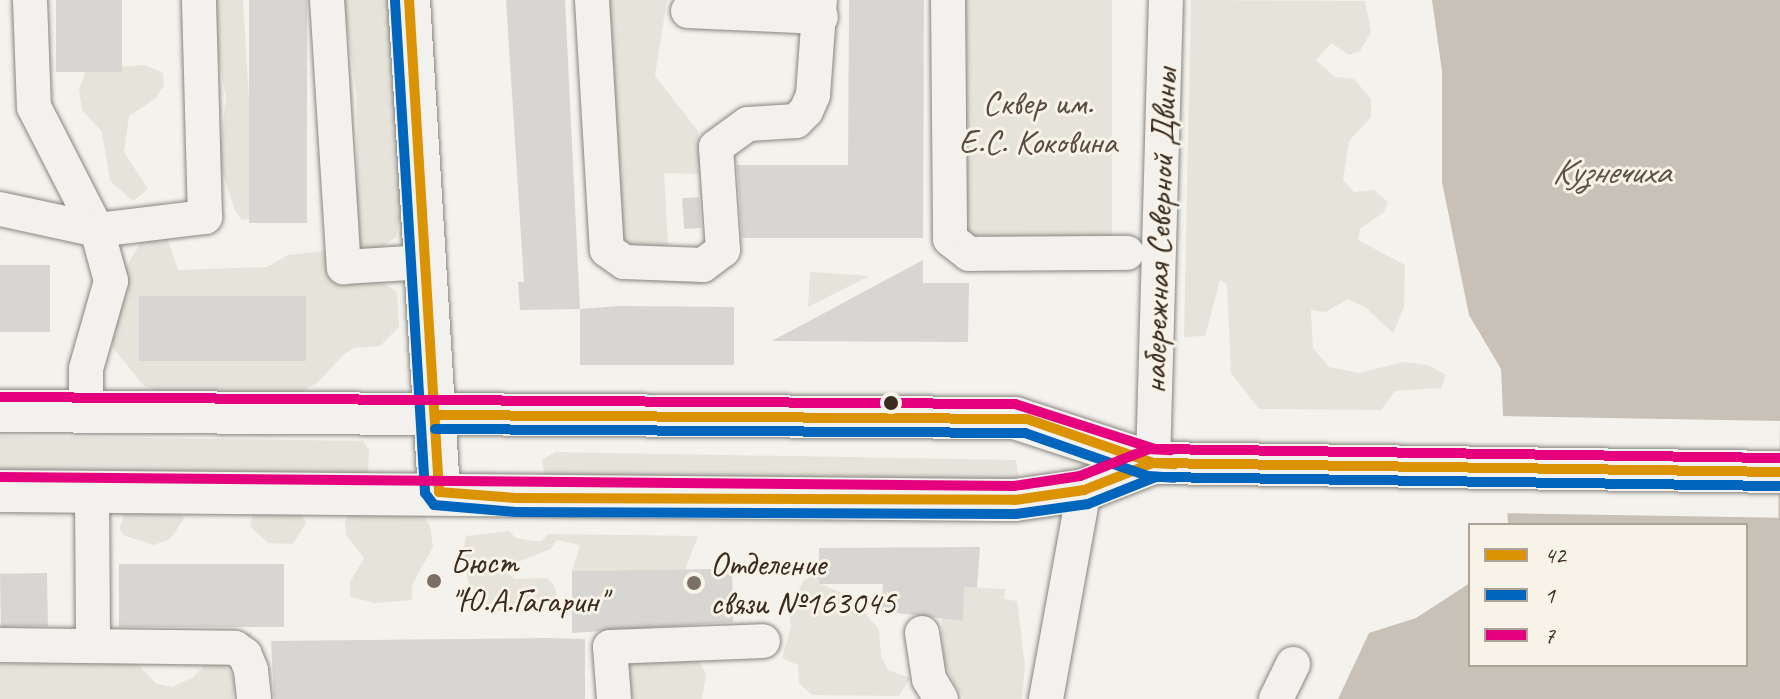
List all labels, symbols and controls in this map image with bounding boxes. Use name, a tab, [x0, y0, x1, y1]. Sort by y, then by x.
street label: набережная Северной Двины	[1133, 67, 1185, 395]
park label: Сквер им. Е.С. Коковина	[959, 82, 1117, 162]
water label: Кузнечиха	[1552, 150, 1670, 194]
unlabelled marker	[883, 395, 899, 411]
legend	[1468, 523, 1748, 667]
text: 42	[1544, 540, 1566, 570]
place label: Бюст "Ю.А.Гагарин"	[450, 541, 606, 620]
place label: Отделение связи №163045	[710, 543, 896, 622]
marker: Бюст "Ю.А.Гагарин"	[425, 572, 443, 590]
marker: Отделение связи №163045	[685, 574, 703, 592]
text: 1	[1544, 580, 1555, 610]
text: 7	[1544, 620, 1555, 650]

